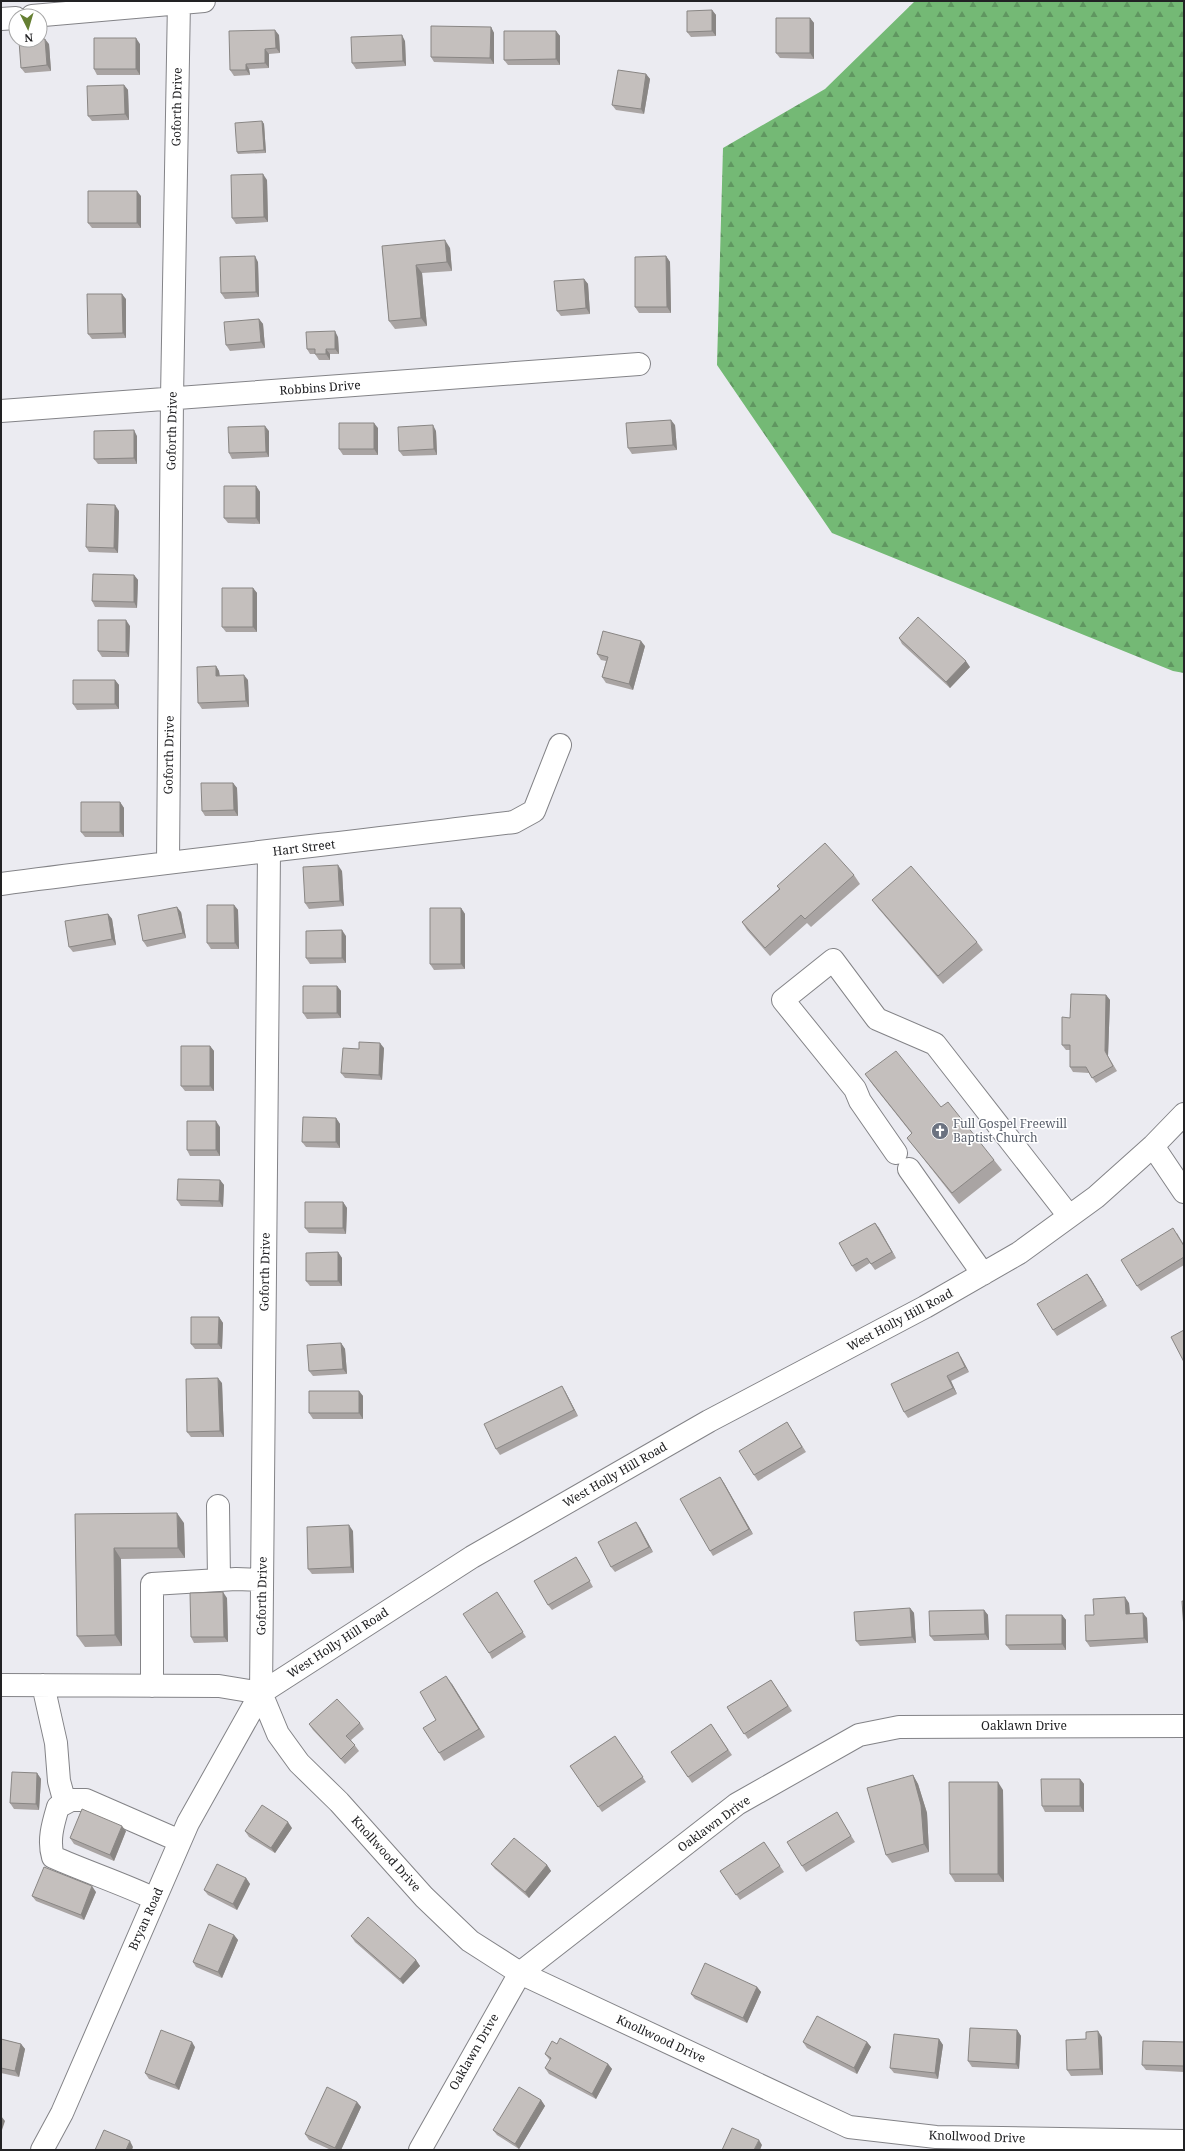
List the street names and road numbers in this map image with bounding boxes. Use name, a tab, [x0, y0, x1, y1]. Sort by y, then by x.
street label: Goforth Drive	[167, 67, 186, 147]
street label: Robbins Drive	[279, 376, 361, 399]
street label: Goforth Drive	[162, 391, 181, 471]
street label: Goforth Drive	[159, 715, 178, 795]
street label: Hart Street	[272, 835, 336, 860]
street label: Goforth Drive	[255, 1232, 274, 1312]
street label: West Holly Hill Road	[844, 1284, 956, 1355]
street label: West Holly Hill Road	[560, 1437, 670, 1511]
street label: Goforth Drive	[252, 1556, 271, 1636]
street label: West Holly Hill Road	[284, 1603, 392, 1682]
street label: Oaklawn Drive	[981, 1717, 1067, 1734]
street label: Oaklawn Drive	[674, 1791, 753, 1856]
street label: Knollwood Drive	[348, 1812, 425, 1895]
street label: Bryan Road	[124, 1884, 167, 1953]
street label: Oaklawn Drive	[445, 2010, 502, 2093]
street label: Knollwood Drive	[614, 2010, 709, 2067]
street label: Knollwood Drive	[928, 2126, 1026, 2147]

